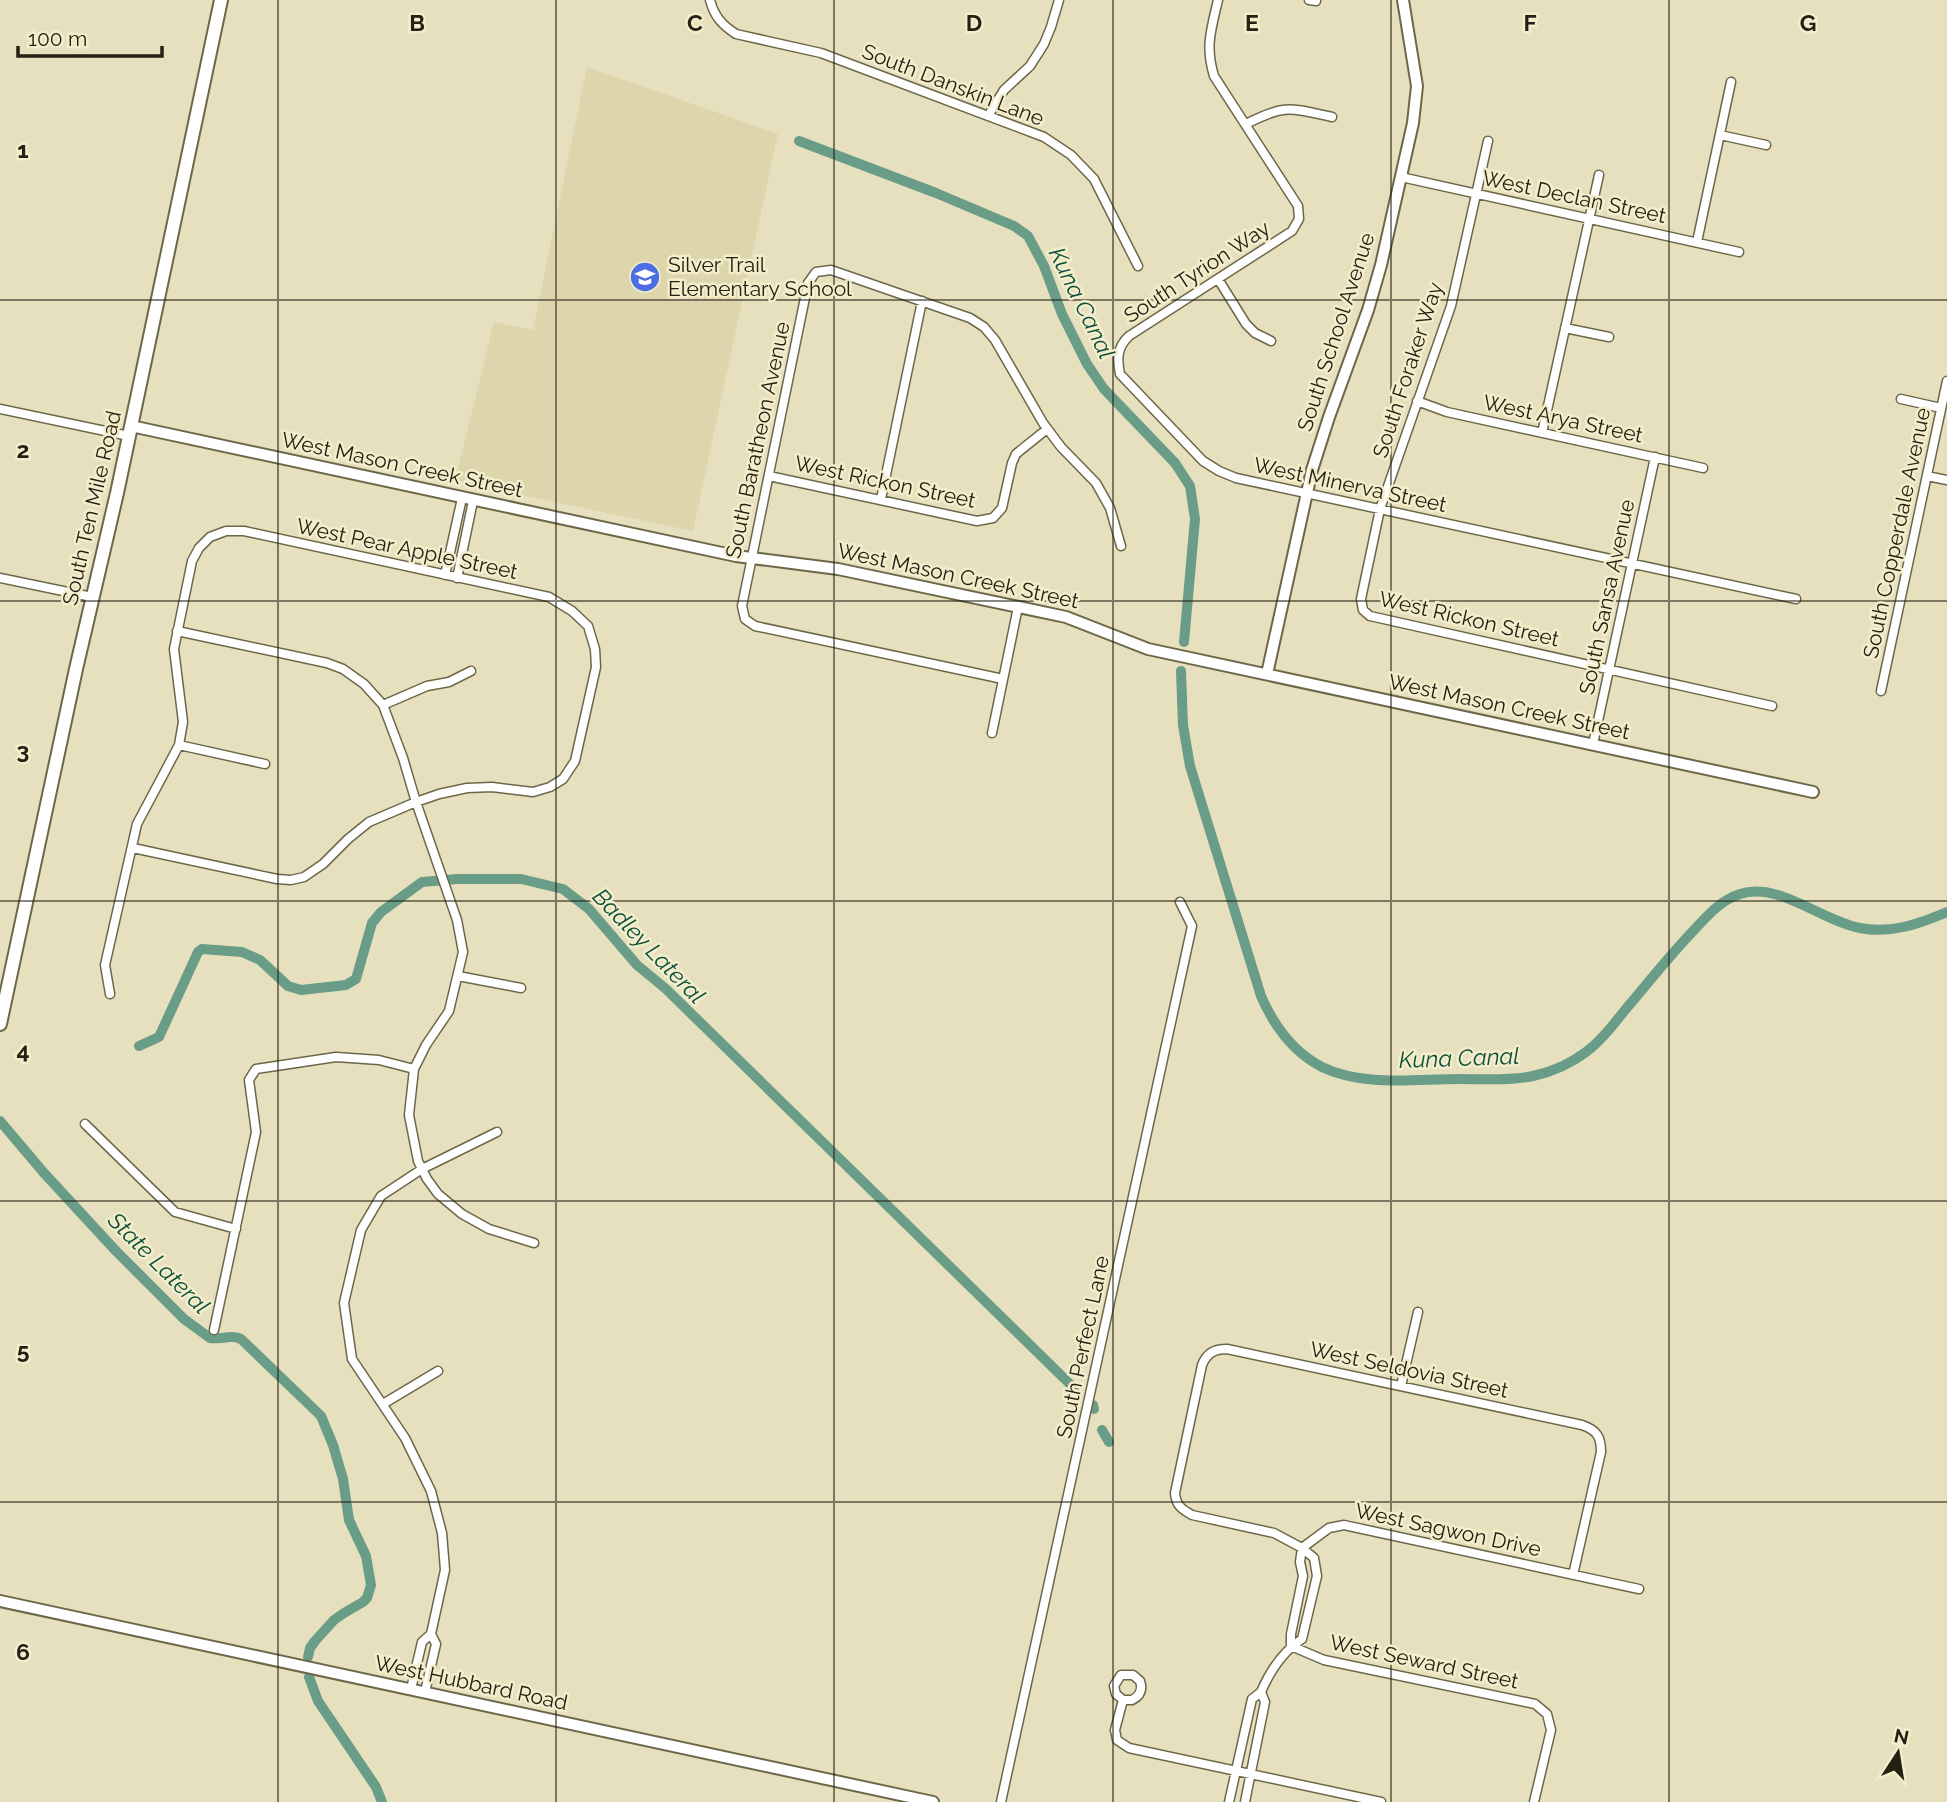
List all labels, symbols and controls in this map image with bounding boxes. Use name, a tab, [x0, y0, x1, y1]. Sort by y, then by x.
text: B	[409, 9, 425, 36]
text: C	[687, 9, 703, 36]
text: D	[966, 9, 982, 36]
text: E	[1245, 9, 1259, 36]
text: F	[1523, 9, 1537, 36]
text: G	[1800, 9, 1816, 36]
scale bar	[18, 14, 161, 58]
text: 100 m	[28, 26, 87, 51]
street label: South Danskin Lane	[859, 38, 1048, 131]
text: 1	[17, 136, 29, 163]
street label: West Declan Street	[1480, 165, 1668, 228]
street label: South Tyrion Way	[1119, 215, 1274, 328]
street label: South School Avenue	[1292, 229, 1379, 434]
water label: Kuna Canal	[1044, 243, 1121, 363]
place label: Silver Trail Elementary School	[668, 252, 852, 301]
school or university icon: Silver Trail Elementary School	[628, 260, 662, 294]
street label: South Foraker Way	[1367, 279, 1448, 461]
street label: South Baratheon Avenue	[720, 319, 795, 560]
street label: West Arya Street	[1481, 389, 1645, 448]
street label: South Copperdale Avenue	[1858, 405, 1935, 660]
street label: South Ten Mile Road	[57, 408, 126, 608]
street label: West Mason Creek Street	[279, 427, 525, 502]
text: 2	[17, 436, 29, 463]
street label: West Rickon Street	[793, 450, 978, 513]
street label: West Minerva Street	[1251, 452, 1449, 517]
street label: South Sansa Avenue	[1574, 497, 1639, 697]
street label: West Pear Apple Street	[294, 513, 520, 584]
street label: West Mason Creek Street	[835, 538, 1081, 613]
street label: West Rickon Street	[1377, 586, 1562, 651]
street label: West Mason Creek Street	[1386, 669, 1632, 744]
text: 3	[17, 737, 29, 764]
water label: Badley Lateral	[588, 882, 711, 1009]
text: 4	[16, 1037, 30, 1064]
water label: Kuna Canal	[1398, 1042, 1520, 1073]
water label: State Lateral	[102, 1206, 216, 1319]
street label: South Perfect Lane	[1051, 1253, 1114, 1440]
street label: West Seldovia Street	[1308, 1336, 1511, 1403]
text: 5	[17, 1337, 30, 1364]
street label: West Sagwon Drive	[1353, 1498, 1543, 1561]
street label: West Seward Street	[1328, 1629, 1521, 1694]
text: 6	[16, 1638, 30, 1665]
street label: West Hubbard Road	[372, 1650, 570, 1715]
north arrow	[1863, 1718, 1933, 1788]
text: N	[1892, 1724, 1911, 1749]

